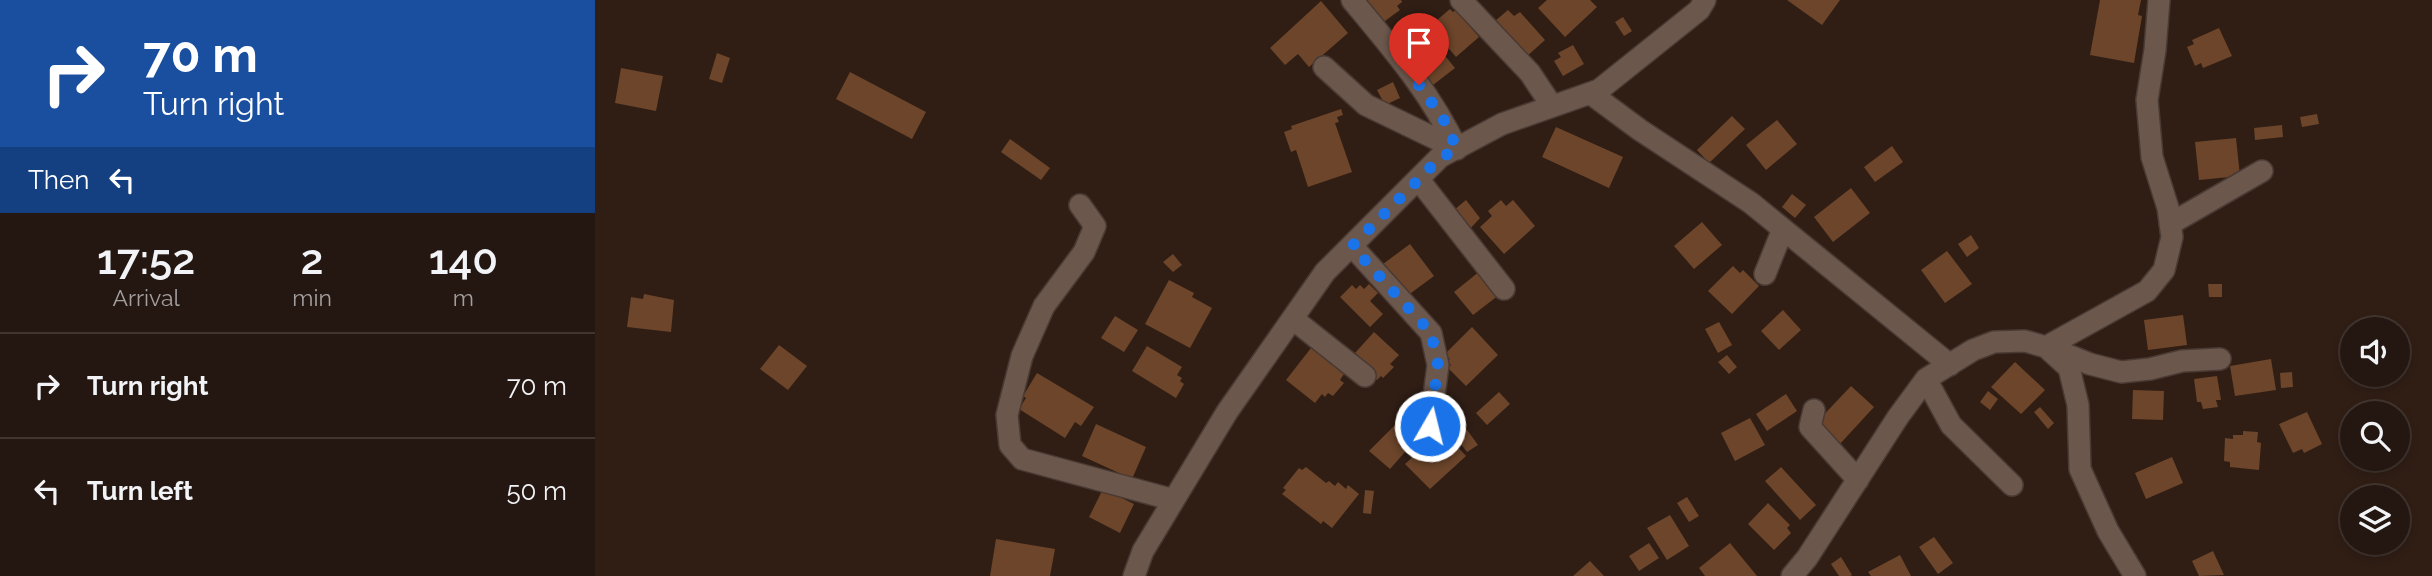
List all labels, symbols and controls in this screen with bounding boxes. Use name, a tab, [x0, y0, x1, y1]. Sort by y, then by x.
pin	[1389, 13, 1449, 85]
icon: arrive	[1400, 24, 1438, 62]
text: 70 m	[143, 26, 258, 83]
icon: right	[28, 28, 119, 119]
text: Turn right	[143, 85, 284, 122]
icon: left	[103, 161, 141, 199]
text: Then	[28, 165, 89, 195]
text: 17:52	[97, 235, 195, 284]
text: 2	[301, 235, 324, 284]
text: 140	[429, 235, 498, 284]
text: Arrival	[112, 284, 180, 311]
text: min	[292, 284, 332, 311]
text: m	[453, 284, 474, 311]
map controls	[2340, 317, 2410, 555]
button: sound	[2340, 317, 2410, 387]
icon: right	[28, 367, 66, 405]
text: Turn right	[87, 371, 208, 401]
text: 70 m	[507, 371, 567, 401]
position arrow	[1393, 389, 1467, 463]
button: search	[2340, 401, 2410, 471]
icon: left	[28, 472, 66, 510]
text: Turn left	[87, 476, 193, 506]
text: 50 m	[506, 476, 567, 506]
button: layers	[2340, 485, 2410, 555]

